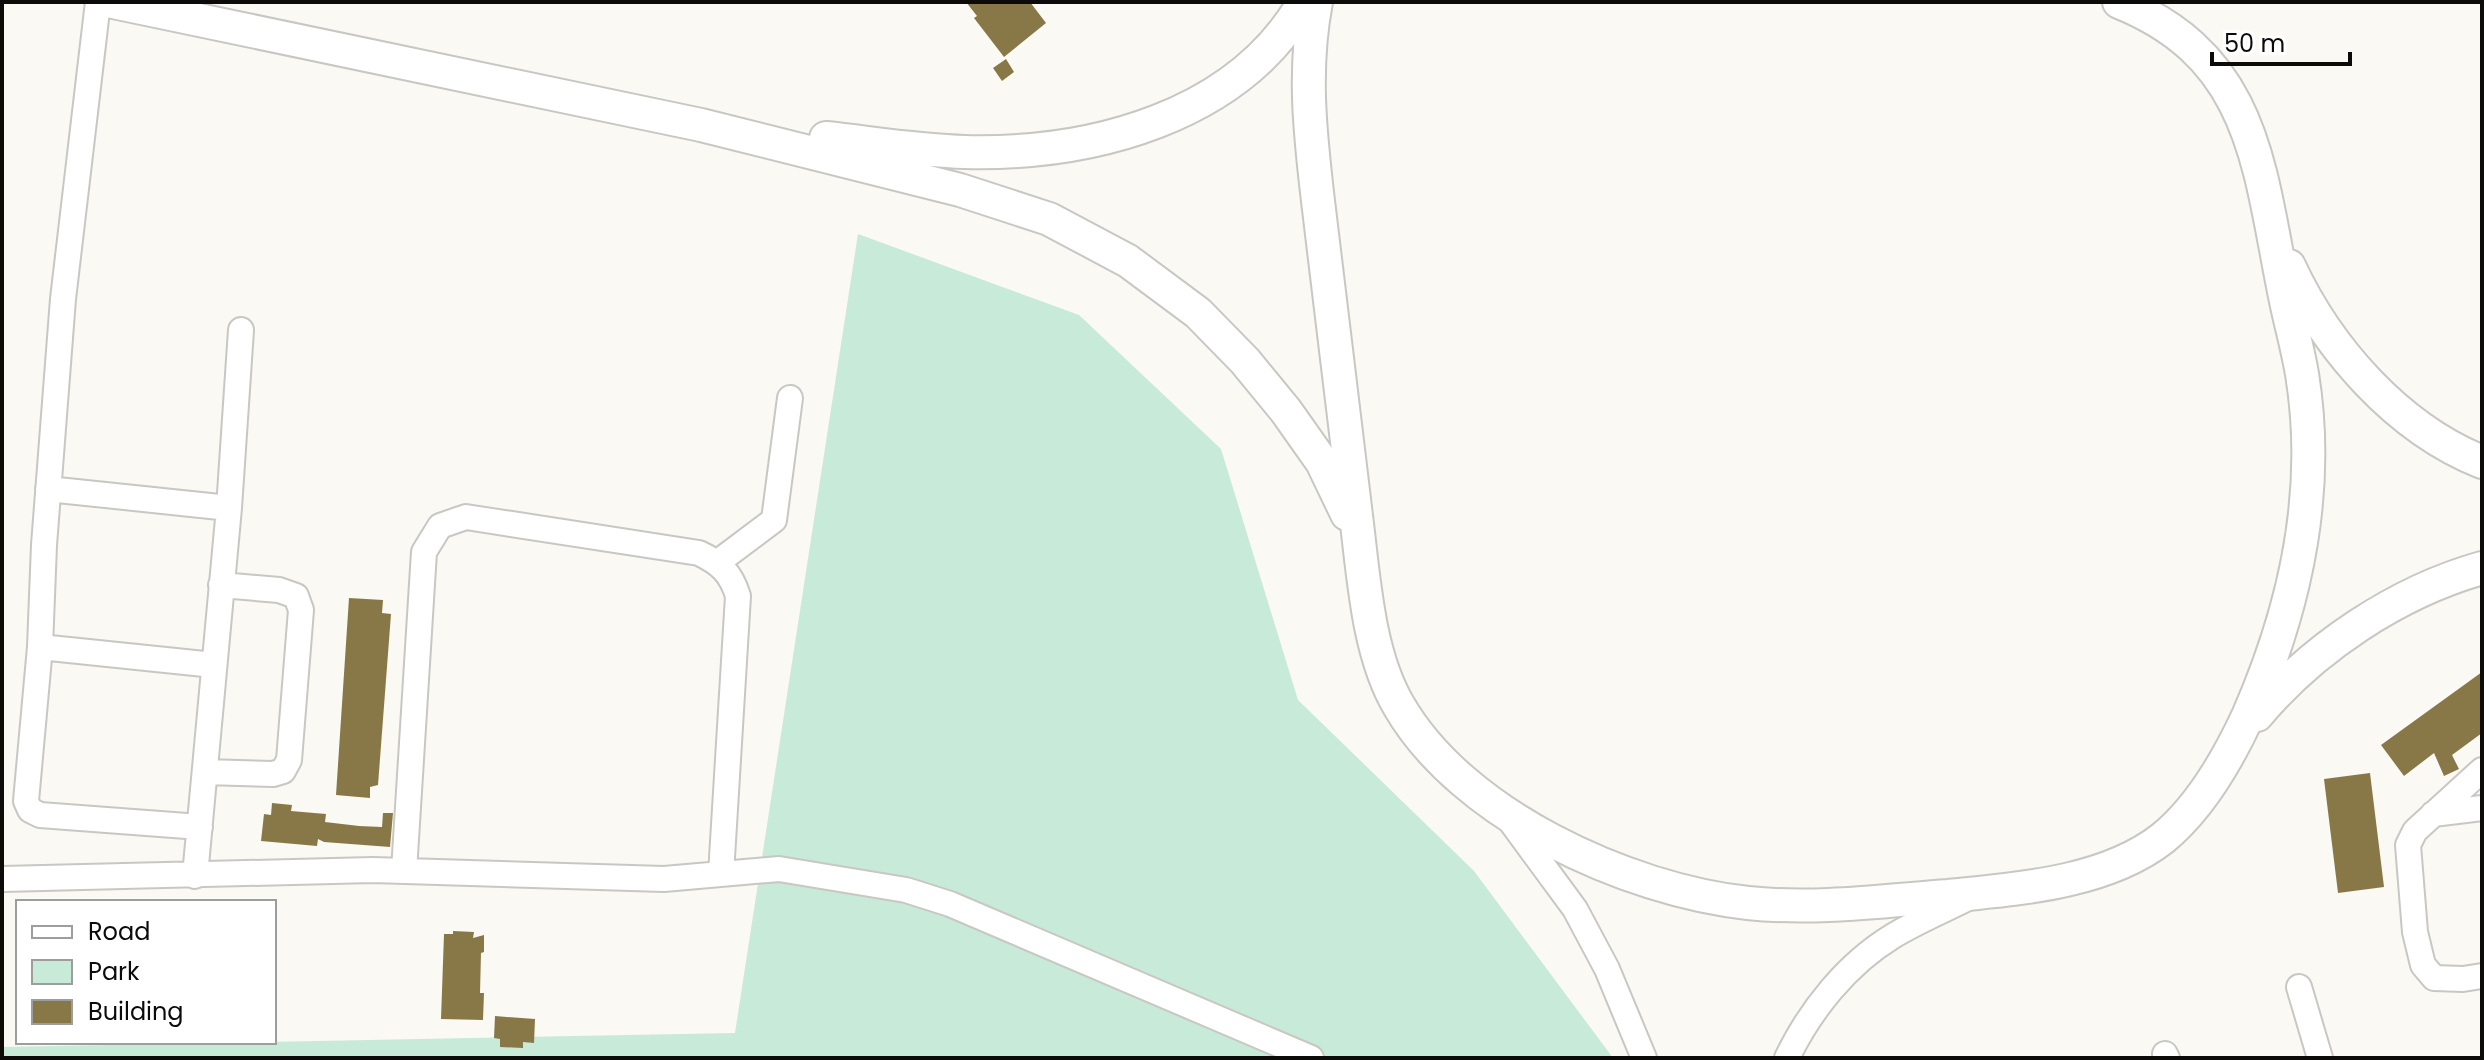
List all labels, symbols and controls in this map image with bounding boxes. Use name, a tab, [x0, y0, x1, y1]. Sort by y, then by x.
scale bar	[2212, 16, 2350, 66]
text: 50 m	[2224, 27, 2285, 60]
legend	[16, 900, 276, 1044]
text: Road	[88, 915, 150, 948]
text: Park	[88, 955, 140, 988]
text: Building	[88, 995, 184, 1028]

